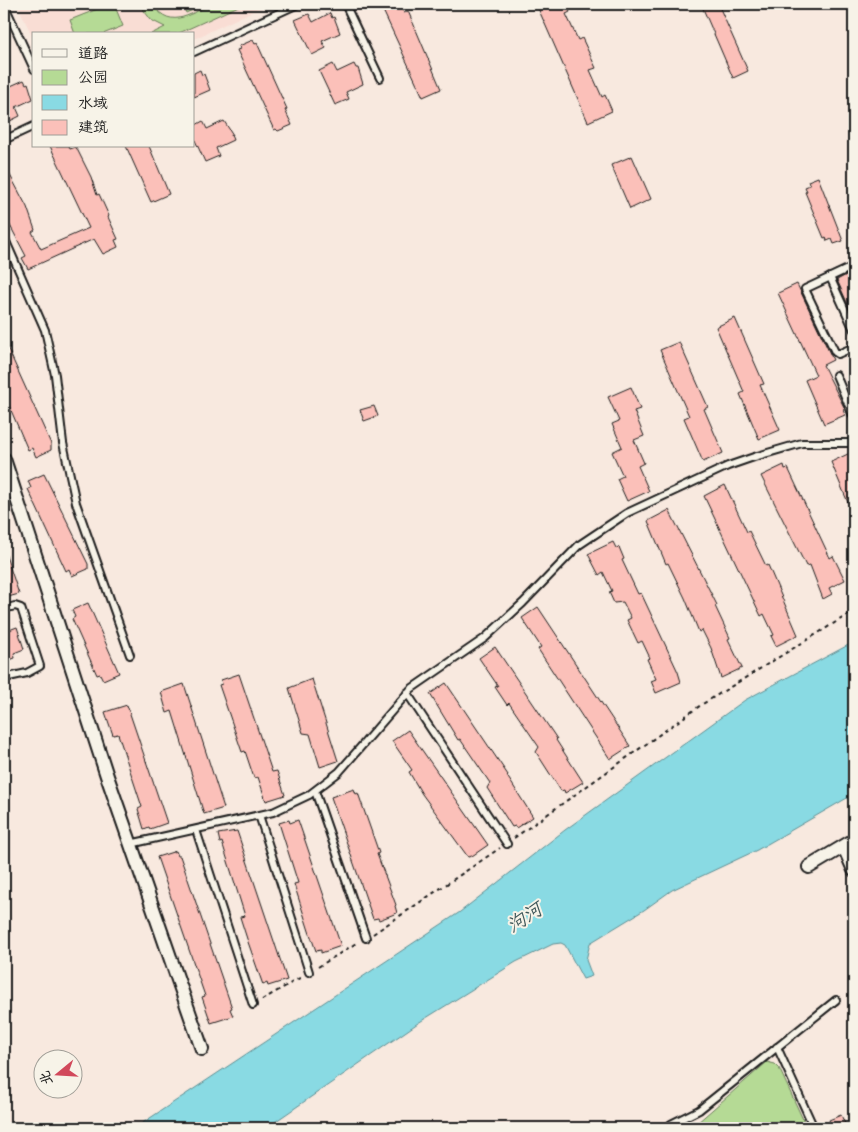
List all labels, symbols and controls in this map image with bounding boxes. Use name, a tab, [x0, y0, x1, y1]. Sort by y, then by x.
legend	[32, 32, 195, 148]
text: 道路	[78, 46, 108, 64]
text: 公园	[78, 70, 108, 88]
text: 水域	[78, 96, 108, 114]
text: 建筑	[78, 120, 108, 138]
water label: 泃河	[503, 897, 551, 940]
north arrow	[32, 1050, 82, 1100]
text: 北	[38, 1068, 58, 1087]

